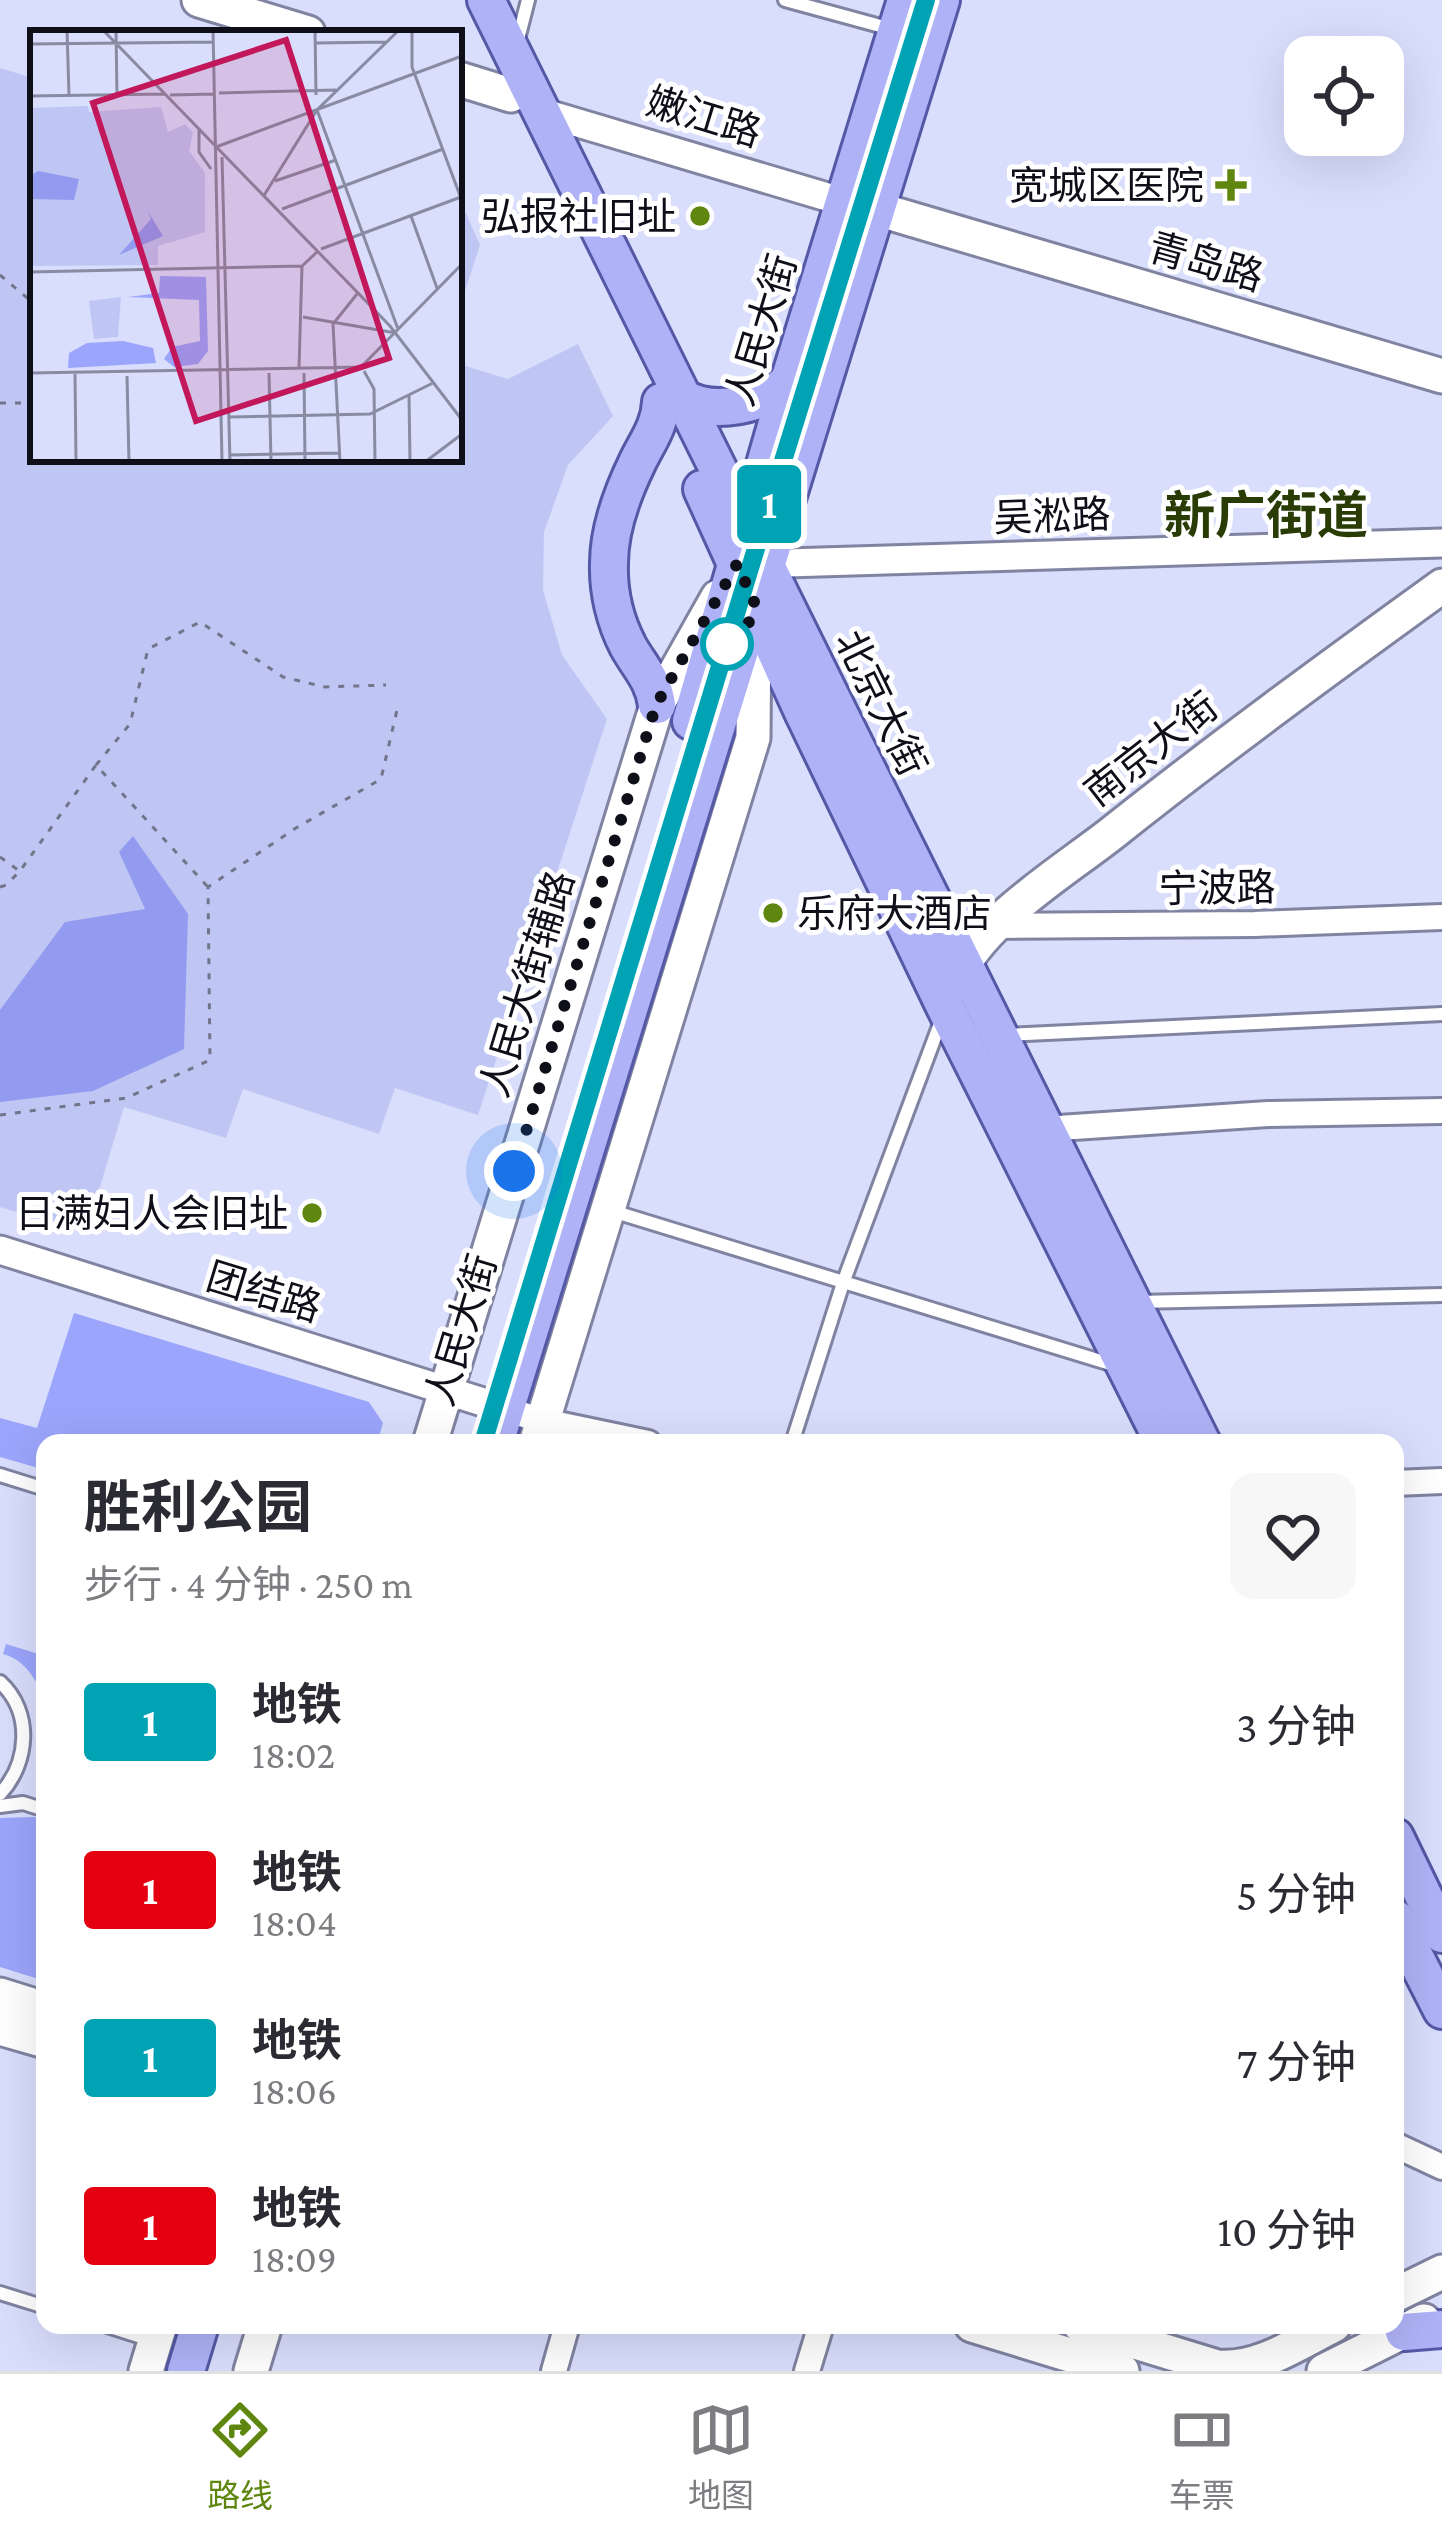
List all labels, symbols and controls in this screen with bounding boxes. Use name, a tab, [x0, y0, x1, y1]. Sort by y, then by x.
inset map	[30, 30, 462, 462]
map controls	[1284, 36, 1404, 156]
button: locate	[1284, 36, 1404, 156]
street label: 嫩江路	[642, 79, 766, 155]
place label: 宽城区医院	[1009, 164, 1204, 207]
marker: 宽城区医院	[1215, 169, 1247, 201]
place label: 弘报社旧址	[481, 195, 676, 238]
marker: 弘报社旧址	[687, 203, 713, 229]
street label: 青岛路	[1144, 225, 1268, 299]
street label: 人民大街	[718, 249, 804, 411]
line badge: 1	[730, 465, 808, 543]
text: 1	[761, 480, 777, 527]
district label: 新广街道	[1164, 487, 1368, 544]
street label: 吴淞路	[993, 492, 1111, 540]
unlabelled marker	[702, 619, 752, 669]
street label: 北京大街	[827, 623, 935, 783]
street label: 南京大街	[1076, 684, 1226, 814]
street label: 宁波路	[1158, 865, 1276, 911]
street label: 人民大街辅路	[472, 866, 582, 1102]
place label: 乐府大酒店	[797, 892, 992, 935]
marker: 乐府大酒店	[760, 900, 786, 926]
your location	[484, 1141, 544, 1201]
place label: 日满妇人会旧址	[15, 1192, 288, 1235]
marker: 日满妇人会旧址	[299, 1200, 325, 1226]
street label: 人民大街	[418, 1249, 504, 1411]
street label: 团结路	[202, 1254, 326, 1330]
button: heart	[1230, 1473, 1356, 1599]
text: 胜利公园	[84, 1476, 312, 1539]
text: 步行 · 4 分钟 · 250 m	[84, 1563, 413, 1606]
text: 地铁	[252, 1680, 342, 1730]
text: 1	[142, 1698, 158, 1745]
text: 3 分钟	[1236, 1702, 1356, 1752]
text: 18:02	[252, 1733, 335, 1776]
text: 地铁	[252, 1848, 342, 1898]
text: 1	[142, 1866, 158, 1913]
text: 5 分钟	[1236, 1870, 1356, 1920]
text: 18:04	[252, 1901, 337, 1944]
text: 地铁	[252, 2016, 342, 2066]
text: 1	[142, 2034, 158, 2081]
text: 7 分钟	[1237, 2038, 1356, 2088]
text: 18:06	[252, 2069, 337, 2112]
text: 地铁	[252, 2184, 342, 2234]
text: 1	[142, 2202, 158, 2249]
text: 10 分钟	[1217, 2206, 1356, 2256]
text: 18:09	[252, 2237, 337, 2280]
tab: 路线	[207, 2397, 273, 2517]
tab: 地图	[688, 2397, 754, 2517]
tab: 车票	[1169, 2397, 1235, 2517]

